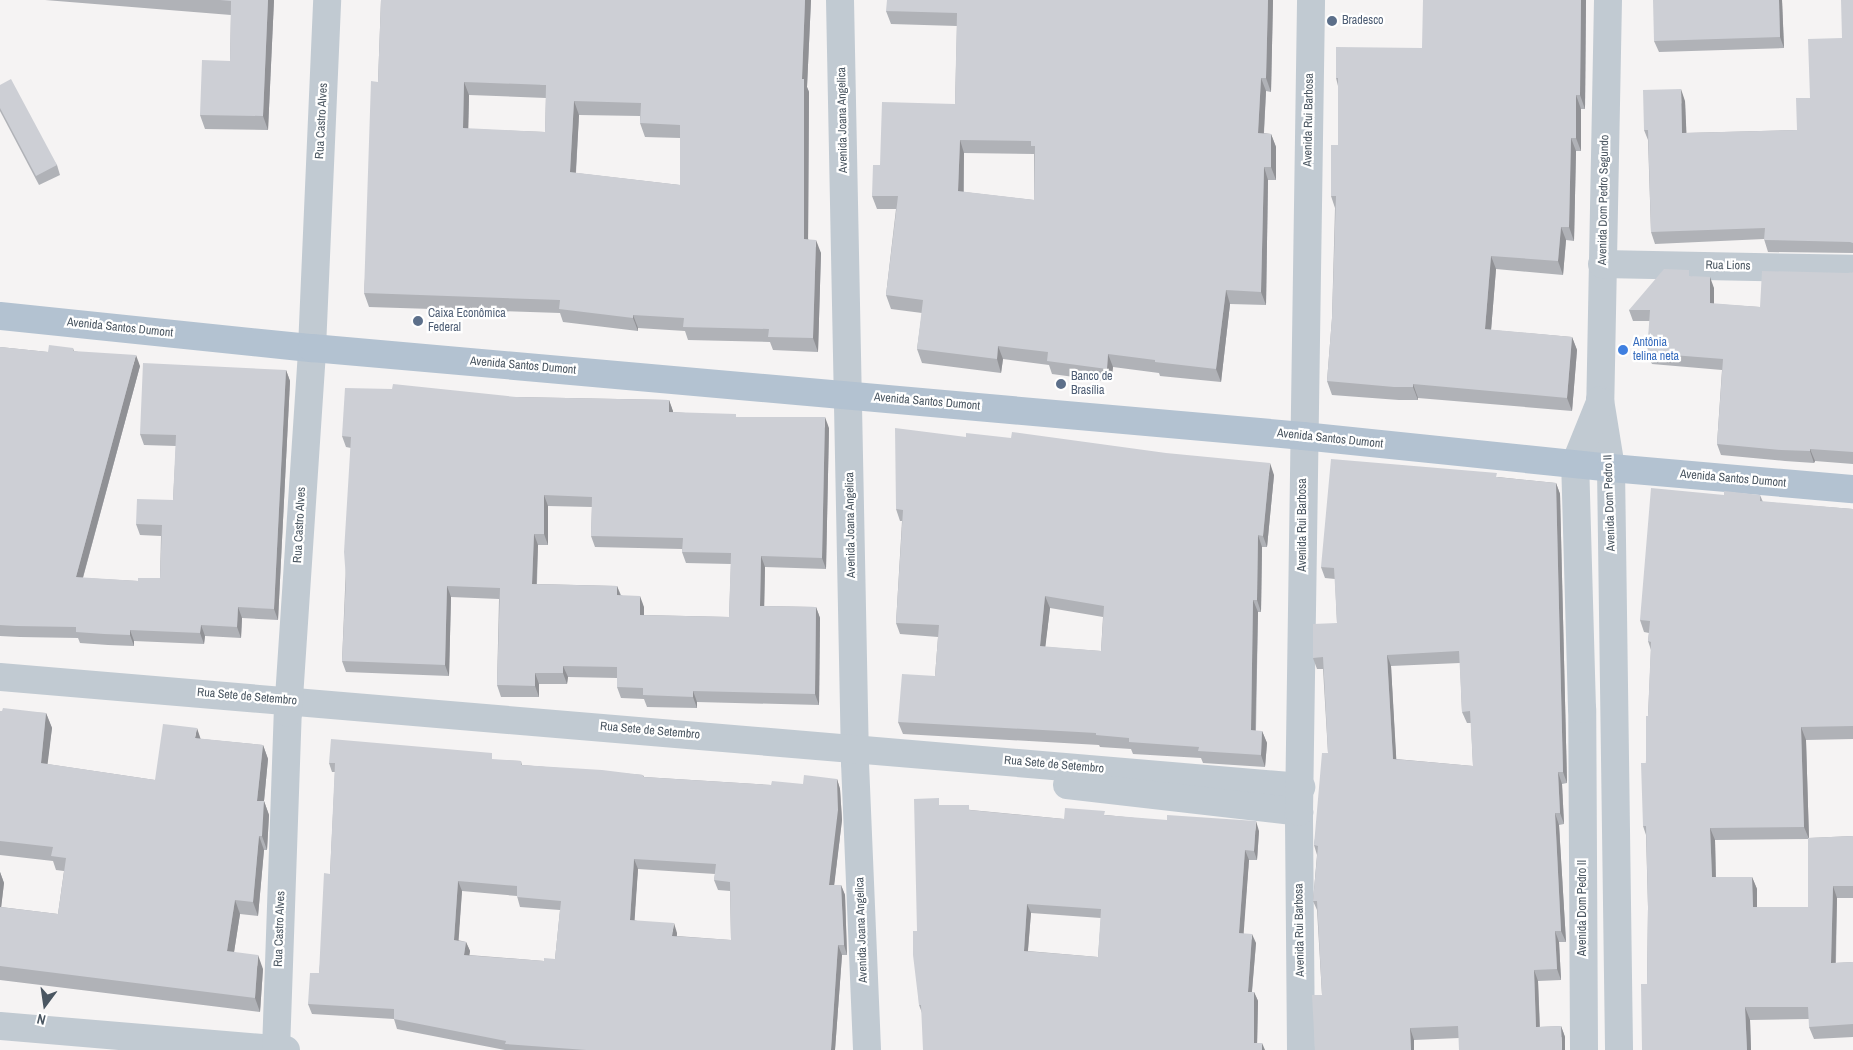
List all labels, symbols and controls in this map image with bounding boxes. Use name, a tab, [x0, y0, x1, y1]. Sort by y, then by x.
place label: Bradesco	[1342, 14, 1384, 28]
marker: Bradesco	[1326, 15, 1338, 27]
street label: Avenida Joana Angelica	[835, 67, 851, 173]
street label: Avenida Rui Barbosa	[1301, 73, 1317, 167]
street label: Rua Castro Alves	[313, 82, 331, 160]
street label: Avenida Dom Pedro Segundo	[1596, 135, 1612, 265]
street label: Rua Lions	[1705, 258, 1751, 274]
place label: Caixa Econômica Federal	[428, 307, 506, 335]
street label: Avenida Santos Dumont	[66, 315, 174, 341]
marker: Caixa Econômica Federal	[412, 315, 424, 327]
place label: Antônia telina neta	[1633, 336, 1679, 364]
marker: Antônia telina neta	[1617, 344, 1629, 356]
street label: Avenida Santos Dumont	[469, 354, 577, 378]
place label: Banco de Brasília	[1071, 370, 1113, 398]
marker: Banco de Brasília	[1055, 378, 1067, 390]
street label: Avenida Santos Dumont	[873, 390, 981, 414]
street label: Avenida Santos Dumont	[1276, 426, 1384, 452]
street label: Avenida Dom Pedro II	[1601, 454, 1619, 552]
street label: Avenida Santos Dumont	[1679, 467, 1787, 491]
street label: Avenida Joana Angelica	[843, 472, 859, 578]
street label: Avenida Rui Barbosa	[1296, 478, 1310, 572]
street label: Rua Castro Alves	[291, 486, 309, 564]
street label: Rua Sete de Setembro	[197, 685, 297, 709]
street label: Rua Sete de Setembro	[600, 719, 700, 743]
street label: Rua Sete de Setembro	[1004, 753, 1104, 777]
street label: Avenida Dom Pedro II	[1576, 860, 1590, 956]
street label: Avenida Joana Angelica	[853, 877, 871, 983]
street label: Avenida Rui Barbosa	[1292, 883, 1308, 977]
street label: Rua Castro Alves	[271, 890, 289, 968]
north arrow	[20, 980, 70, 1030]
text: N	[35, 1010, 48, 1029]

